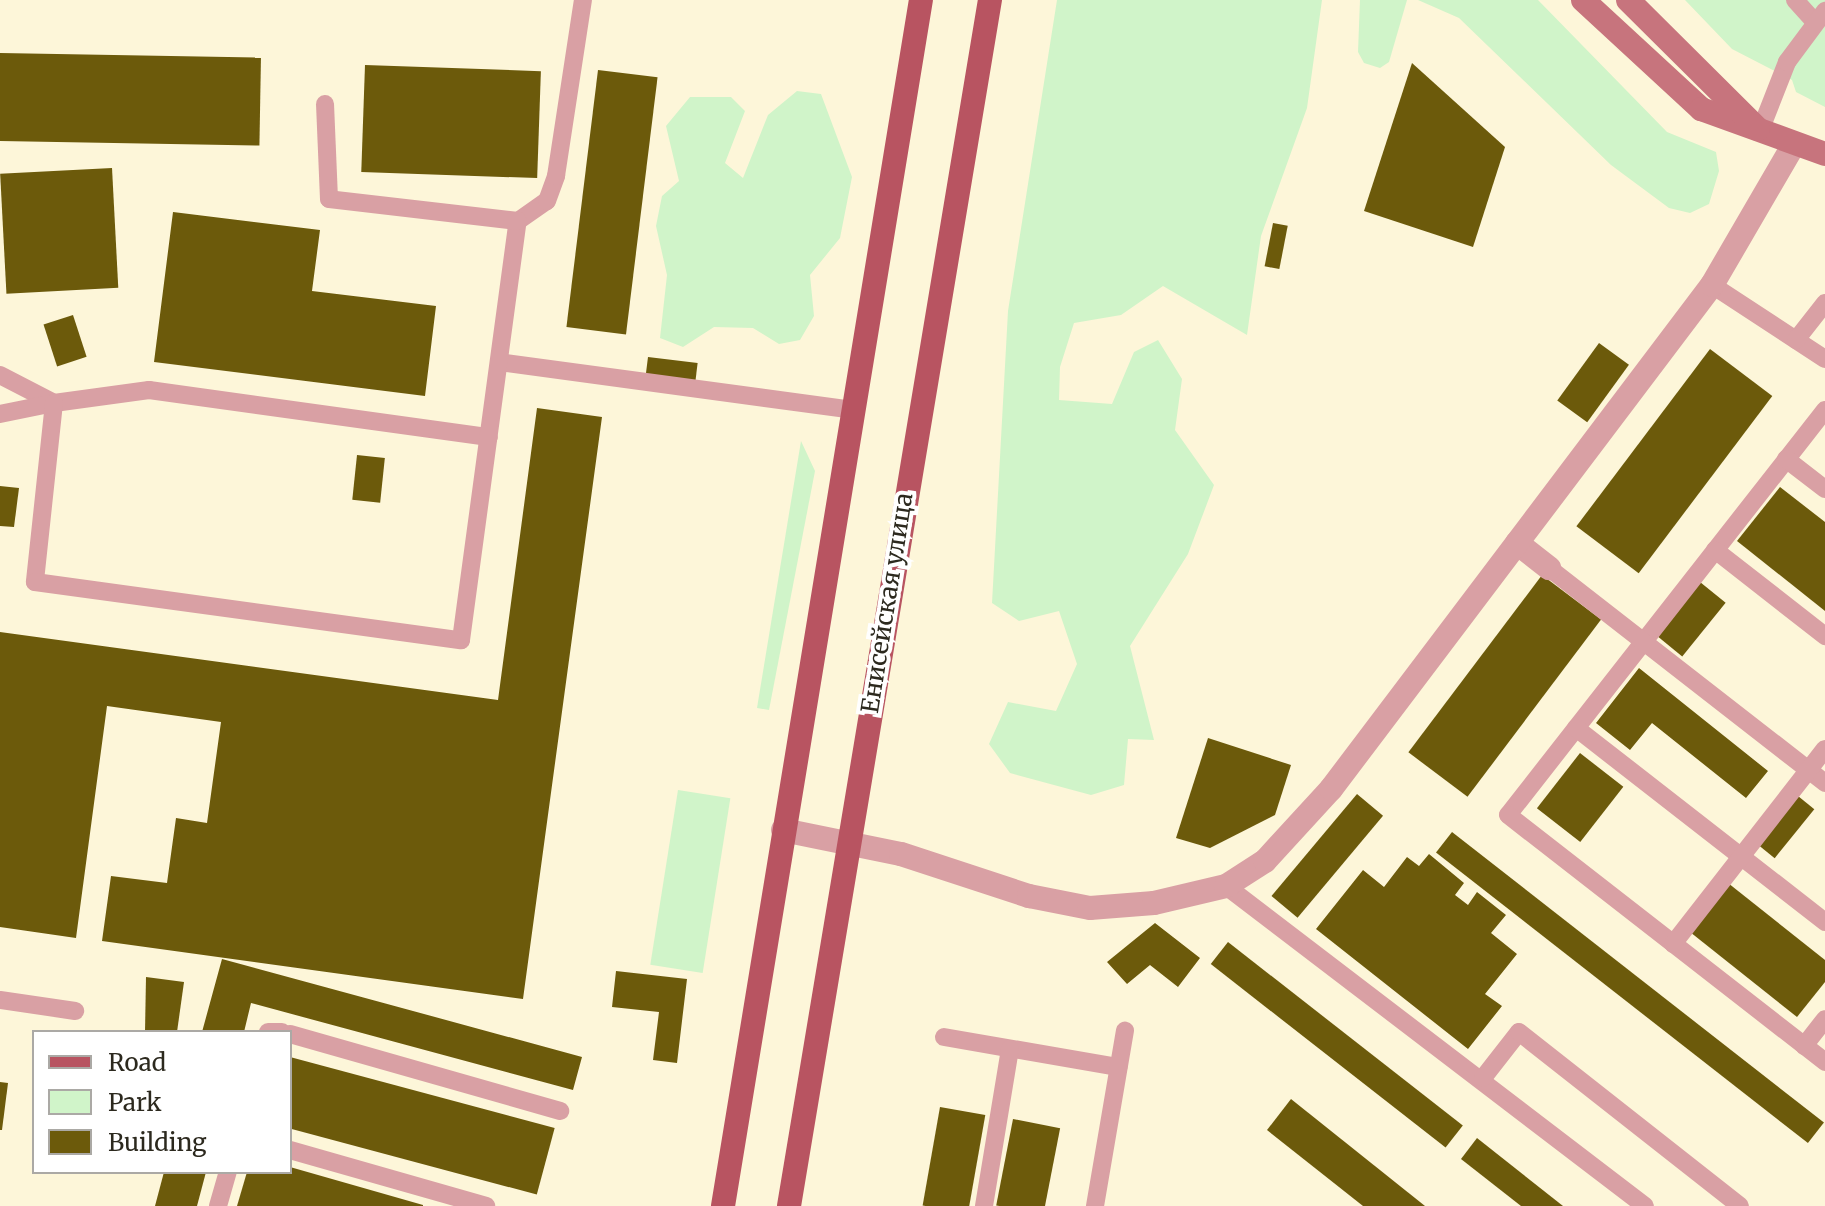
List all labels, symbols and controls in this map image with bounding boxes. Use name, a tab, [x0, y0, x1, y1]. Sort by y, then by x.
street label: Енисейская улица	[855, 491, 919, 715]
legend	[32, 1030, 292, 1174]
text: Road	[108, 1047, 166, 1078]
text: Park	[108, 1087, 161, 1118]
text: Building	[108, 1127, 207, 1158]

